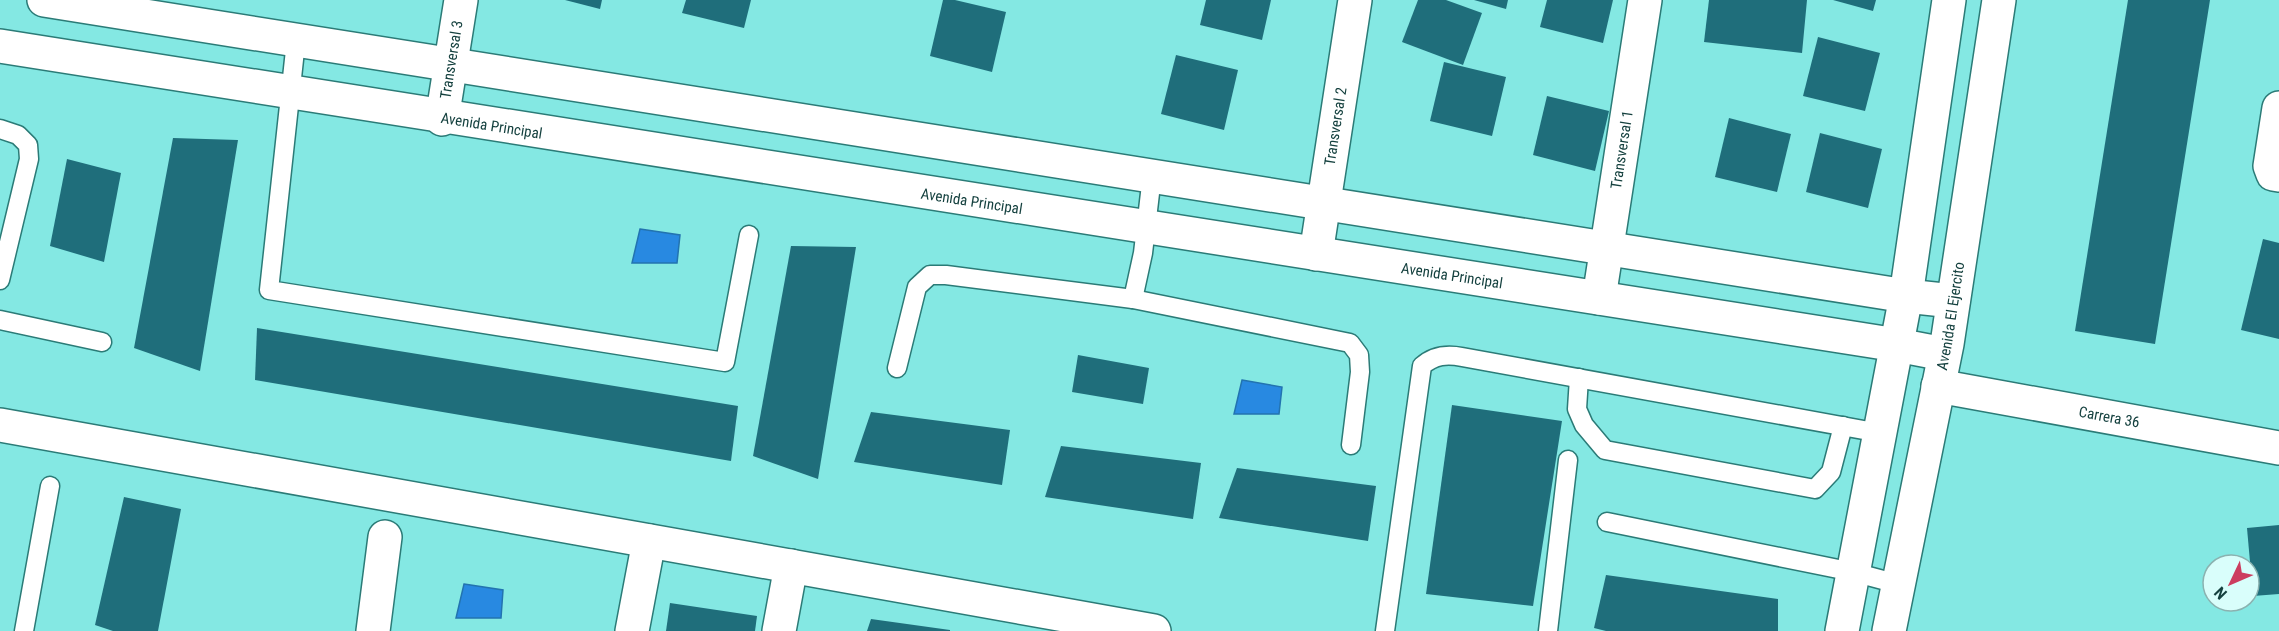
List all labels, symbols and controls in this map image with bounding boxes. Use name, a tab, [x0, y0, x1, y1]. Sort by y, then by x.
street label: Transversal 3	[436, 19, 467, 100]
street label: Transversal 2	[1321, 86, 1350, 167]
street label: Avenida Principal	[440, 109, 544, 143]
street label: Transversal 1	[1607, 109, 1637, 190]
street label: Avenida Principal	[920, 185, 1024, 218]
street label: Avenida Principal	[1400, 259, 1504, 293]
street label: Avenida El Ejercito	[1933, 261, 1968, 372]
street label: Carrera 36	[2077, 403, 2141, 431]
north arrow	[2201, 553, 2261, 613]
text: N	[2210, 583, 2231, 603]

